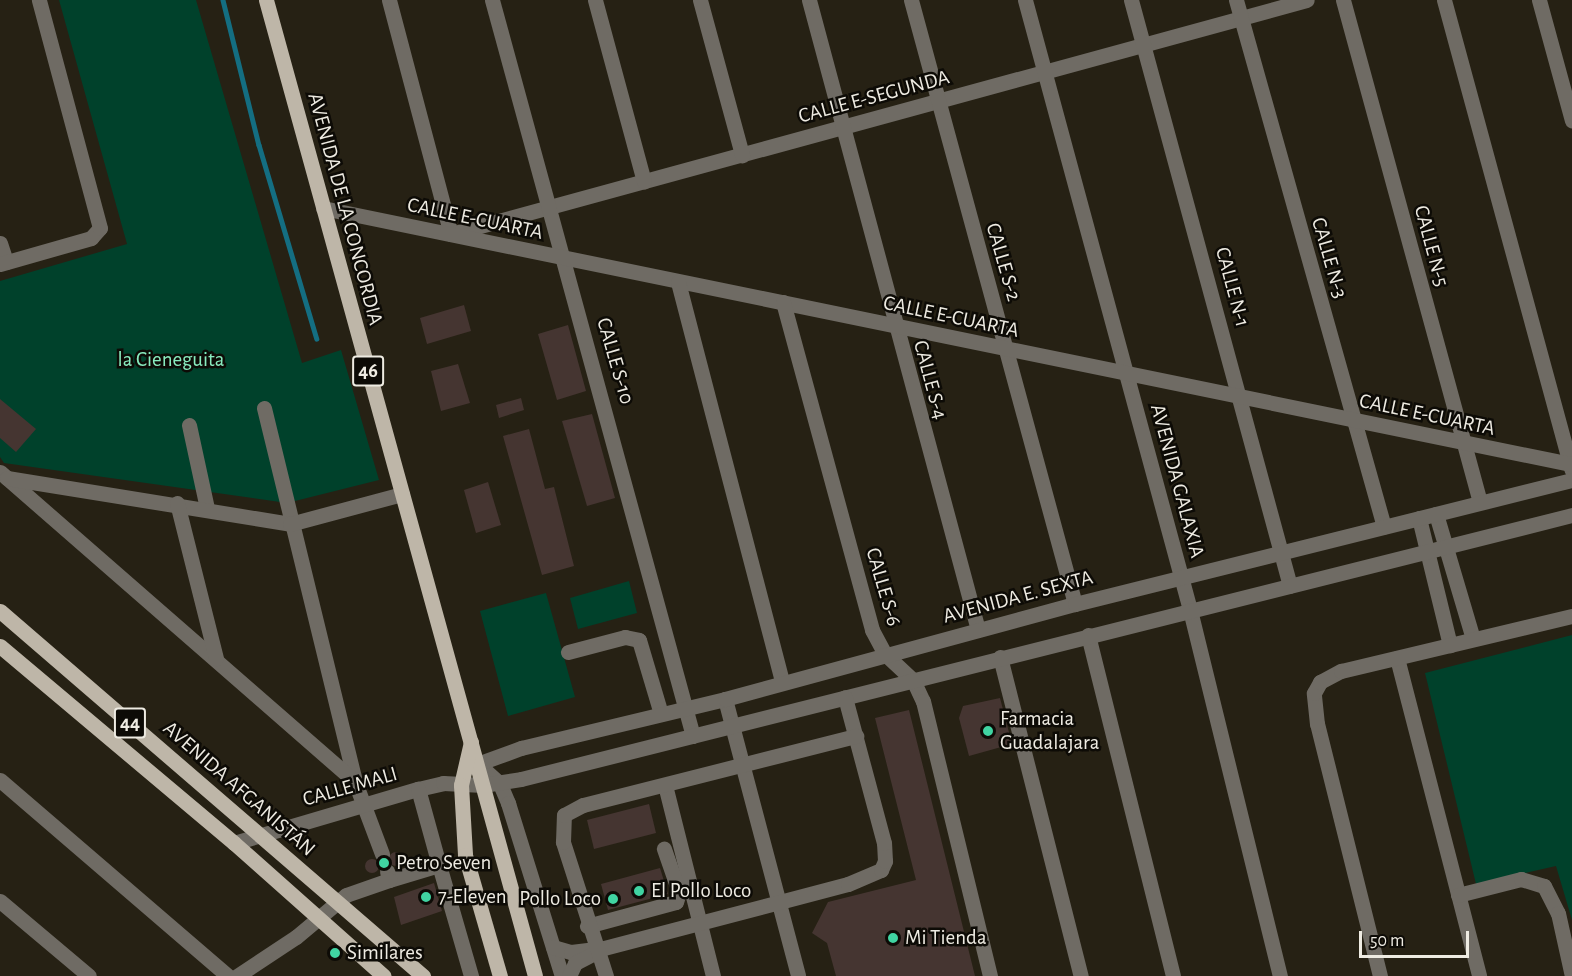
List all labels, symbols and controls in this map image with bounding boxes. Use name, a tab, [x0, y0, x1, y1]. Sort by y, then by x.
street label: CALLE E-SEGUNDA	[796, 65, 952, 129]
street label: AVENIDA DE LA CONCORDIA	[302, 90, 388, 328]
street label: CALLE E-CUARTA	[405, 192, 545, 246]
street label: CALLE N-5	[1408, 203, 1454, 289]
street label: CALLE N-3	[1305, 215, 1353, 301]
street label: CALLE S-2	[980, 220, 1026, 304]
street label: CALLE N-1	[1209, 244, 1255, 330]
street label: CALLE E-CUARTA	[881, 290, 1021, 344]
street label: CALLE S-10	[591, 315, 639, 407]
street label: CALLE S-4	[907, 338, 953, 422]
park label: la Cieneguita	[118, 347, 224, 373]
road number: 46	[352, 354, 385, 388]
street label: CALLE E-CUARTA	[1357, 388, 1497, 442]
street label: AVENIDA GALAXIA	[1144, 401, 1210, 561]
street label: CALLE S-6	[860, 545, 906, 629]
street label: AVENIDA E. SEXTA	[940, 565, 1096, 629]
road number: 44	[114, 706, 146, 740]
place label: Farmacia Guadalajara	[1000, 706, 1099, 756]
street label: AVENIDA AFGANISTÁN	[158, 716, 320, 862]
marker: Farmacia Guadalajara	[981, 724, 995, 738]
street label: CALLE MALI	[300, 761, 400, 813]
place label: Petro Seven	[396, 850, 491, 876]
marker: Petro Seven	[377, 856, 391, 870]
place label: El Pollo Loco	[651, 878, 751, 904]
place label: 7-Eleven	[438, 884, 507, 910]
marker: El Pollo Loco	[632, 884, 646, 898]
place label: Pollo Loco	[519, 886, 601, 912]
marker: 7-Eleven	[419, 890, 433, 904]
marker: Pollo Loco	[606, 892, 620, 906]
scale bar	[1362, 919, 1472, 957]
place label: Mi Tienda	[905, 925, 987, 951]
marker: Mi Tienda	[886, 931, 900, 945]
text: 50 m	[1370, 932, 1404, 950]
place label: Similares	[347, 940, 423, 966]
marker: Similares	[328, 946, 342, 960]

